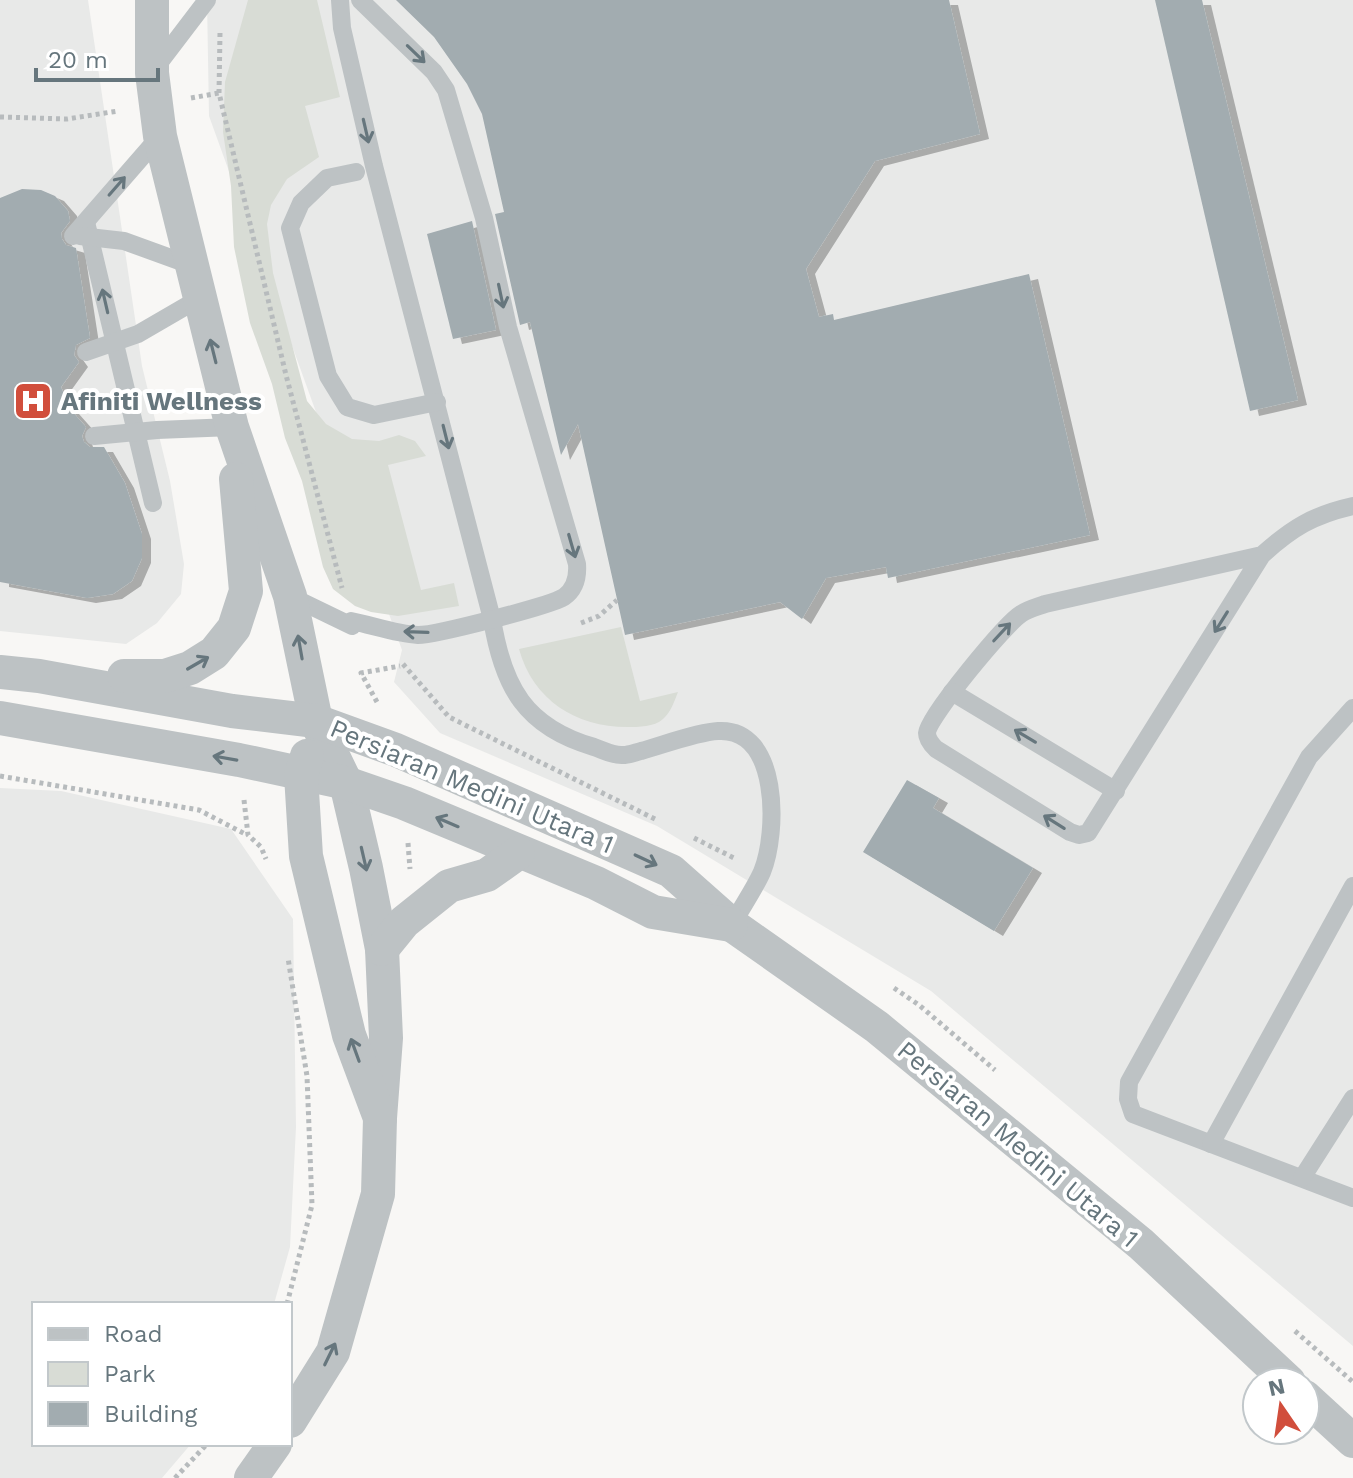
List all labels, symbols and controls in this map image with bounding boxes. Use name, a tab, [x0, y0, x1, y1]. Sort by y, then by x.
scale bar	[36, 32, 158, 82]
one-way arrow	[406, 45, 426, 64]
text: 20 m	[48, 46, 108, 74]
one-way arrow	[359, 118, 374, 144]
one-way arrow	[107, 176, 125, 196]
one-way arrow	[494, 282, 509, 308]
one-way arrow	[97, 289, 112, 315]
one-way arrow	[205, 339, 220, 365]
hospital icon: Afiniti Wellness	[12, 380, 54, 422]
place label: Afiniti Wellness	[61, 386, 262, 416]
one-way arrow	[440, 423, 455, 449]
one-way arrow	[565, 532, 580, 558]
one-way arrow	[1213, 610, 1230, 632]
one-way arrow	[993, 622, 1012, 642]
one-way arrow	[403, 625, 430, 640]
one-way arrow	[291, 634, 306, 660]
one-way arrow	[186, 655, 209, 671]
street label: Persiaran Medini Utara 1	[326, 713, 618, 859]
one-way arrow	[1014, 728, 1037, 744]
one-way arrow	[213, 749, 238, 764]
one-way arrow	[435, 814, 459, 829]
one-way arrow	[1043, 814, 1065, 831]
one-way arrow	[357, 845, 372, 871]
one-way arrow	[634, 853, 658, 868]
street label: Persiaran Medini Utara 1	[892, 1035, 1144, 1253]
one-way arrow	[346, 1038, 361, 1063]
legend	[32, 1302, 292, 1446]
text: Road	[104, 1320, 163, 1348]
one-way arrow	[323, 1343, 338, 1367]
text: Park	[104, 1360, 156, 1388]
north arrow	[1241, 1366, 1321, 1446]
text: N	[1266, 1373, 1287, 1401]
text: Building	[104, 1400, 197, 1428]

